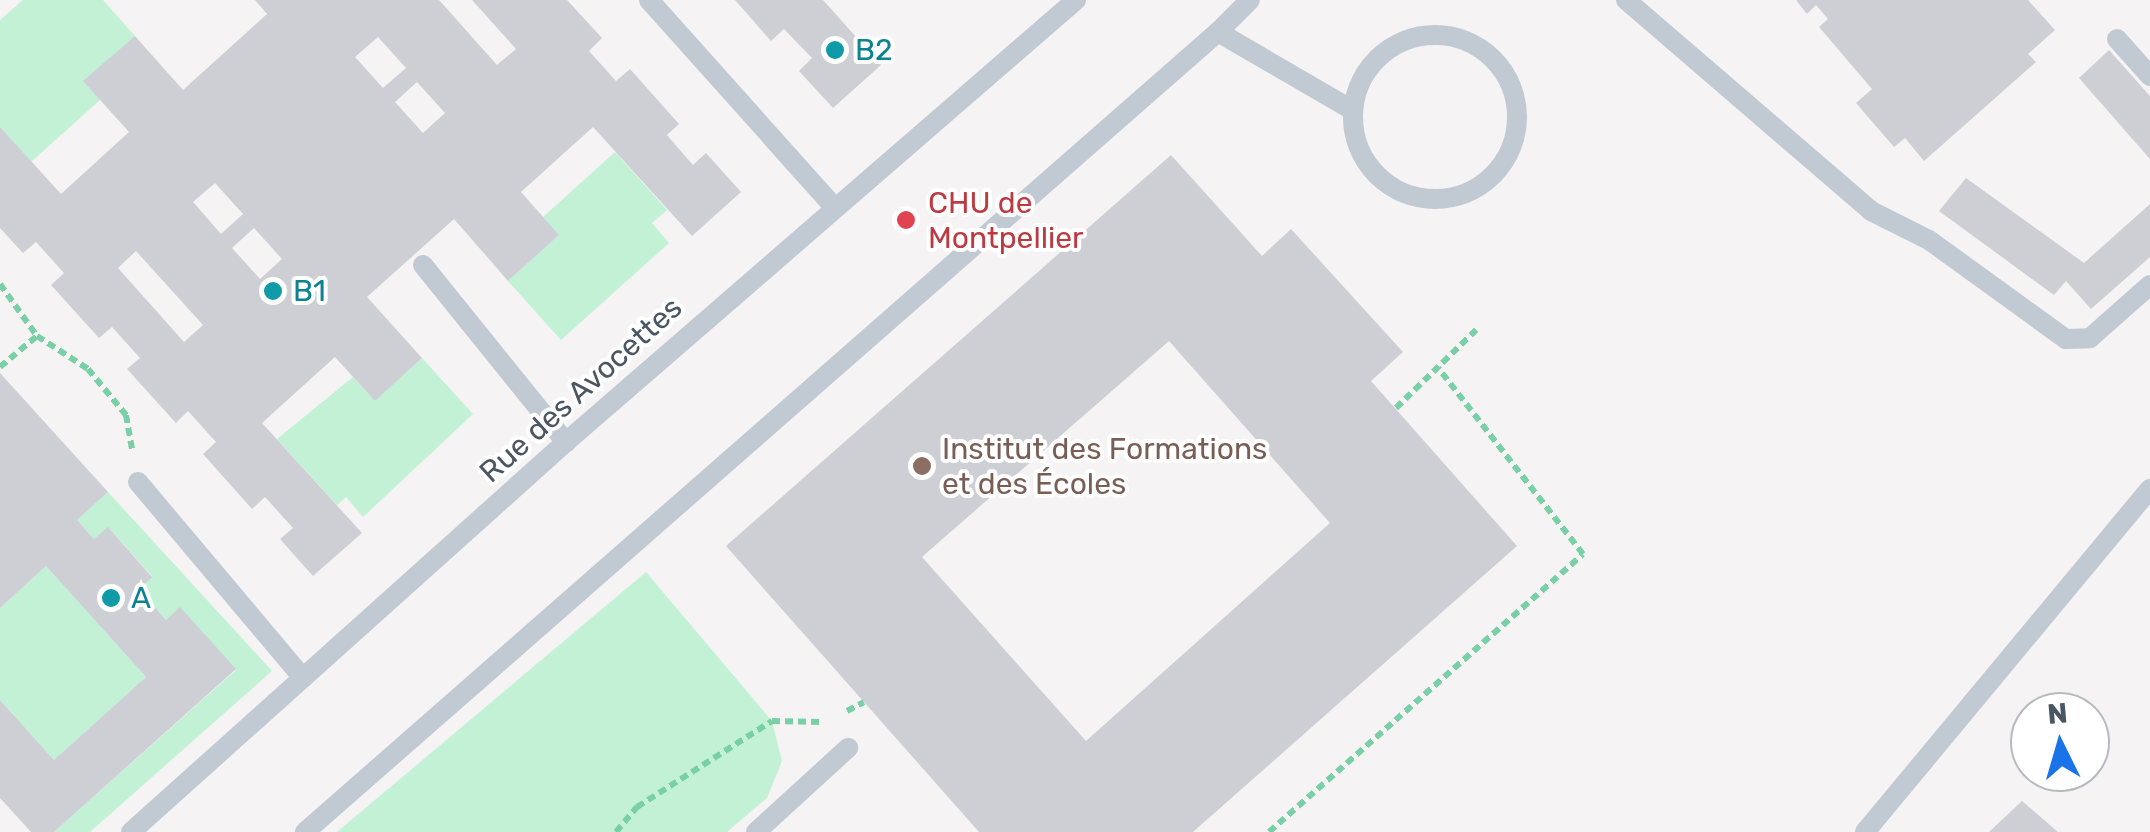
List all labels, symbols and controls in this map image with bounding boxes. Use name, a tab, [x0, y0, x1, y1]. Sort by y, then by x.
place label: B2	[855, 32, 893, 68]
marker: B2	[824, 39, 846, 61]
place label: CHU de Montpellier	[928, 185, 1083, 256]
marker: CHU de Montpellier	[893, 207, 919, 233]
place label: B1	[293, 273, 326, 309]
marker: B1	[262, 280, 284, 302]
street label: Rue des Avocettes	[472, 289, 690, 491]
place label: Institut des Formations et des Écoles	[942, 431, 1267, 502]
marker: Institut des Formations et des Écoles	[911, 455, 933, 477]
place label: A	[131, 580, 151, 616]
marker: A	[100, 587, 122, 609]
north arrow	[2010, 692, 2110, 792]
text: N	[2046, 696, 2069, 731]

